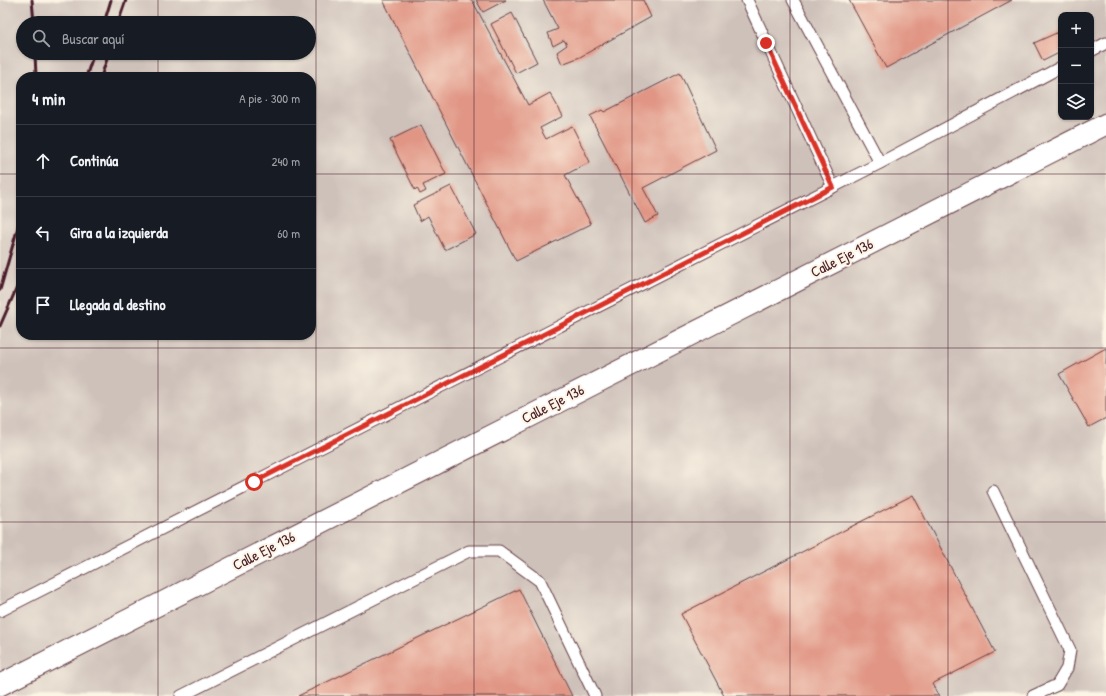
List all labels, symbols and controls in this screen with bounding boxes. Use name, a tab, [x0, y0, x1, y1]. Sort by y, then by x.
map controls	[1058, 12, 1094, 120]
button: +	[1058, 12, 1094, 48]
search box	[16, 16, 316, 60]
icon: search	[30, 27, 52, 49]
text: Buscar aquí	[62, 28, 125, 49]
route end	[757, 34, 775, 52]
button: −	[1058, 48, 1094, 84]
button: layers	[1058, 84, 1094, 120]
text: 4 min	[32, 87, 65, 110]
text: A pie · 300 m	[239, 89, 300, 107]
icon: ahead	[32, 150, 54, 172]
text: Continúa	[70, 150, 118, 171]
text: 240 m	[271, 152, 300, 170]
icon: left	[32, 222, 54, 244]
text: Gira a la izquierda	[70, 222, 168, 243]
text: 60 m	[277, 224, 300, 242]
street label: Calle Eje 136	[807, 233, 877, 282]
icon: arrive	[32, 294, 54, 316]
text: Llegada al destino	[70, 294, 166, 315]
street label: Calle Eje 136	[518, 379, 588, 428]
route start	[245, 473, 263, 491]
street label: Calle Eje 136	[229, 526, 299, 575]

